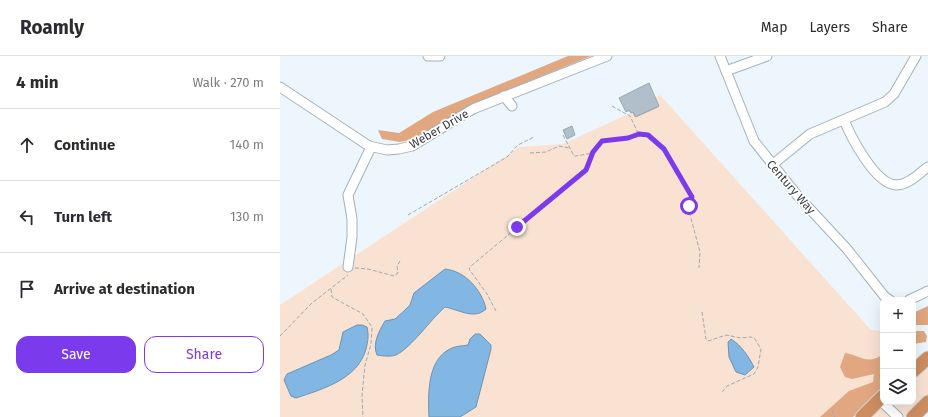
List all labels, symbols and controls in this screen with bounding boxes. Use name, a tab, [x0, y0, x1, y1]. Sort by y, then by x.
text: Roamly	[20, 16, 84, 39]
text: Map	[761, 19, 787, 36]
text: Layers	[809, 19, 850, 36]
text: Share	[872, 19, 908, 36]
text: 4 min	[16, 72, 59, 93]
text: Walk · 270 m	[192, 75, 264, 90]
street label: Weber Drive	[407, 106, 471, 152]
icon: ahead	[16, 134, 38, 156]
text: Continue	[54, 136, 115, 154]
text: 140 m	[230, 137, 264, 152]
street label: Century Way	[764, 157, 818, 217]
route start	[680, 197, 698, 215]
icon: left	[16, 206, 38, 228]
text: Turn left	[54, 208, 112, 226]
text: 130 m	[230, 209, 264, 224]
route end	[508, 218, 526, 236]
icon: arrive	[16, 278, 38, 300]
text: Arrive at destination	[54, 280, 195, 298]
map controls	[880, 297, 916, 405]
button: +	[880, 297, 916, 333]
button: −	[880, 333, 916, 369]
button: Save	[16, 336, 136, 373]
button: Share	[144, 336, 264, 373]
button: layers	[880, 369, 916, 405]

